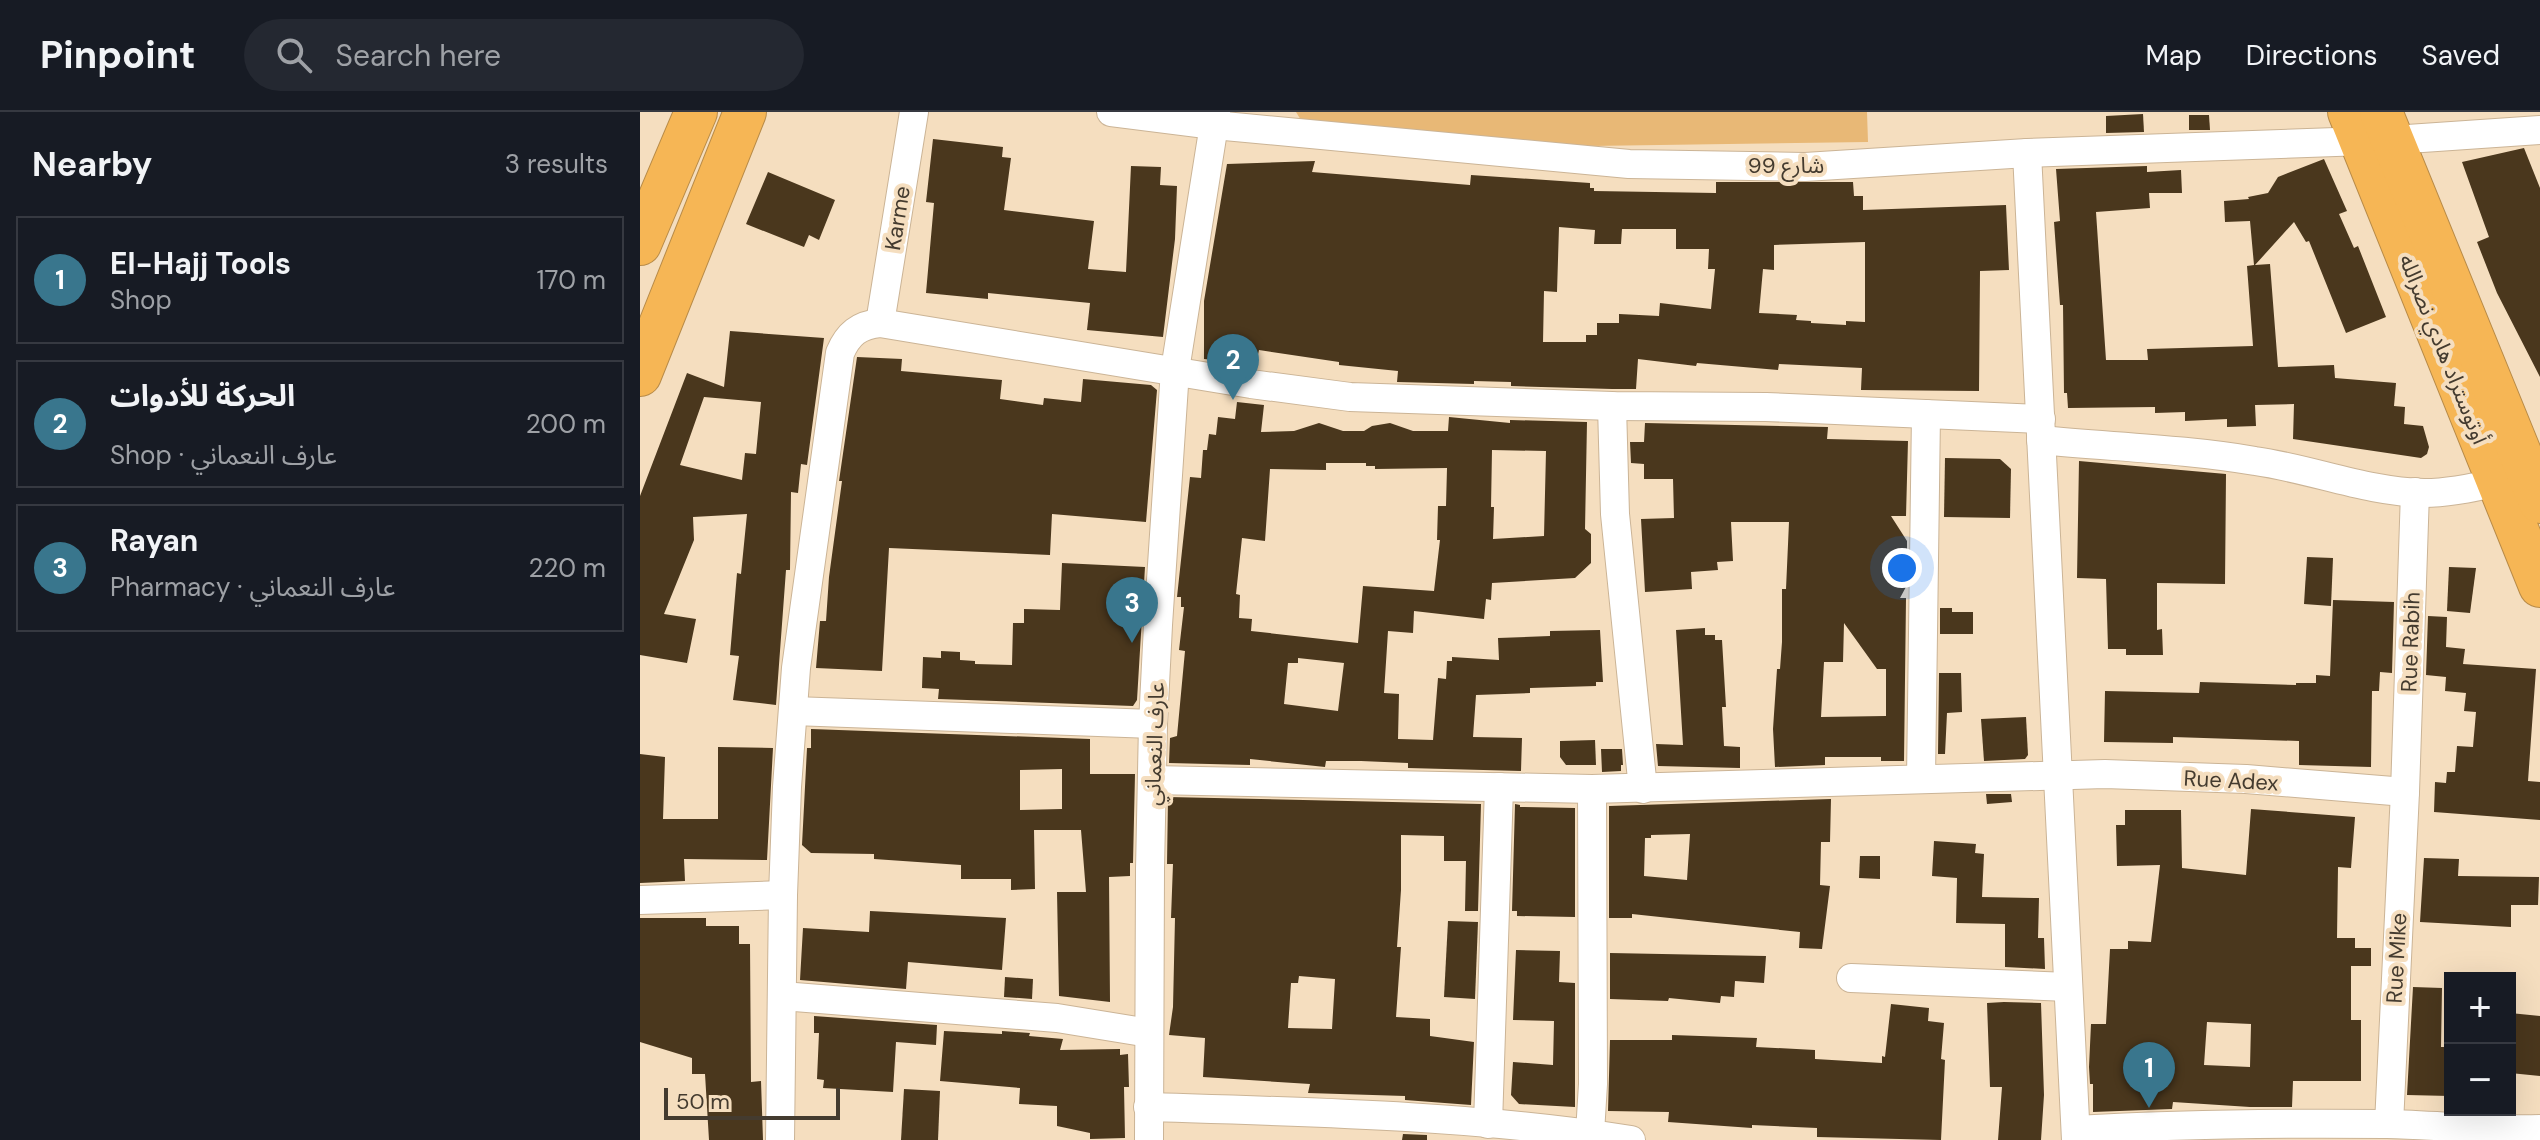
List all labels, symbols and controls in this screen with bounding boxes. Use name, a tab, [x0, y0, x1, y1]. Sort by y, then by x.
search box	[244, 19, 804, 91]
text: Pinpoint	[40, 30, 196, 80]
icon: search	[272, 33, 316, 77]
text: Search here	[336, 36, 501, 75]
text: Map	[2145, 37, 2202, 74]
text: Directions	[2246, 37, 2378, 74]
text: Saved	[2422, 37, 2500, 74]
text: Nearby	[32, 142, 152, 187]
text: 3 results	[505, 147, 608, 181]
street label: شارع 99	[1748, 151, 1824, 182]
street label: Karme	[878, 184, 917, 252]
text: El-Hajj Tools	[110, 244, 291, 283]
street label: أوتوستراد هادي نصرالله	[2390, 250, 2495, 449]
text: 1	[55, 263, 65, 297]
text: 170 m	[537, 263, 606, 297]
text: Shop	[110, 283, 172, 317]
pin: 2	[1207, 334, 1259, 400]
text: الحركة للأدوات	[110, 376, 295, 415]
text: 2	[52, 407, 68, 441]
text: 200 m	[526, 407, 606, 441]
text: Shop · عارف النعماني	[110, 438, 337, 472]
text: Rayan	[110, 521, 198, 560]
your location	[1882, 548, 1922, 588]
text: 3	[52, 551, 68, 585]
text: 220 m	[528, 551, 606, 585]
text: Pharmacy · عارف النعماني	[110, 570, 395, 604]
pin: 3	[1106, 577, 1158, 643]
street label: Rue Rabih	[2394, 591, 2427, 693]
street label: عارف النعماني	[1138, 682, 1173, 806]
street label: Rue Adex	[2183, 764, 2279, 797]
street label: Rue Mike	[2380, 912, 2413, 1004]
map controls	[2444, 972, 2516, 1116]
button: +	[2444, 972, 2516, 1044]
pin: 1	[2123, 1042, 2175, 1108]
button: −	[2444, 1044, 2516, 1116]
scale bar	[664, 1084, 840, 1120]
text: 50 m	[676, 1087, 730, 1116]

